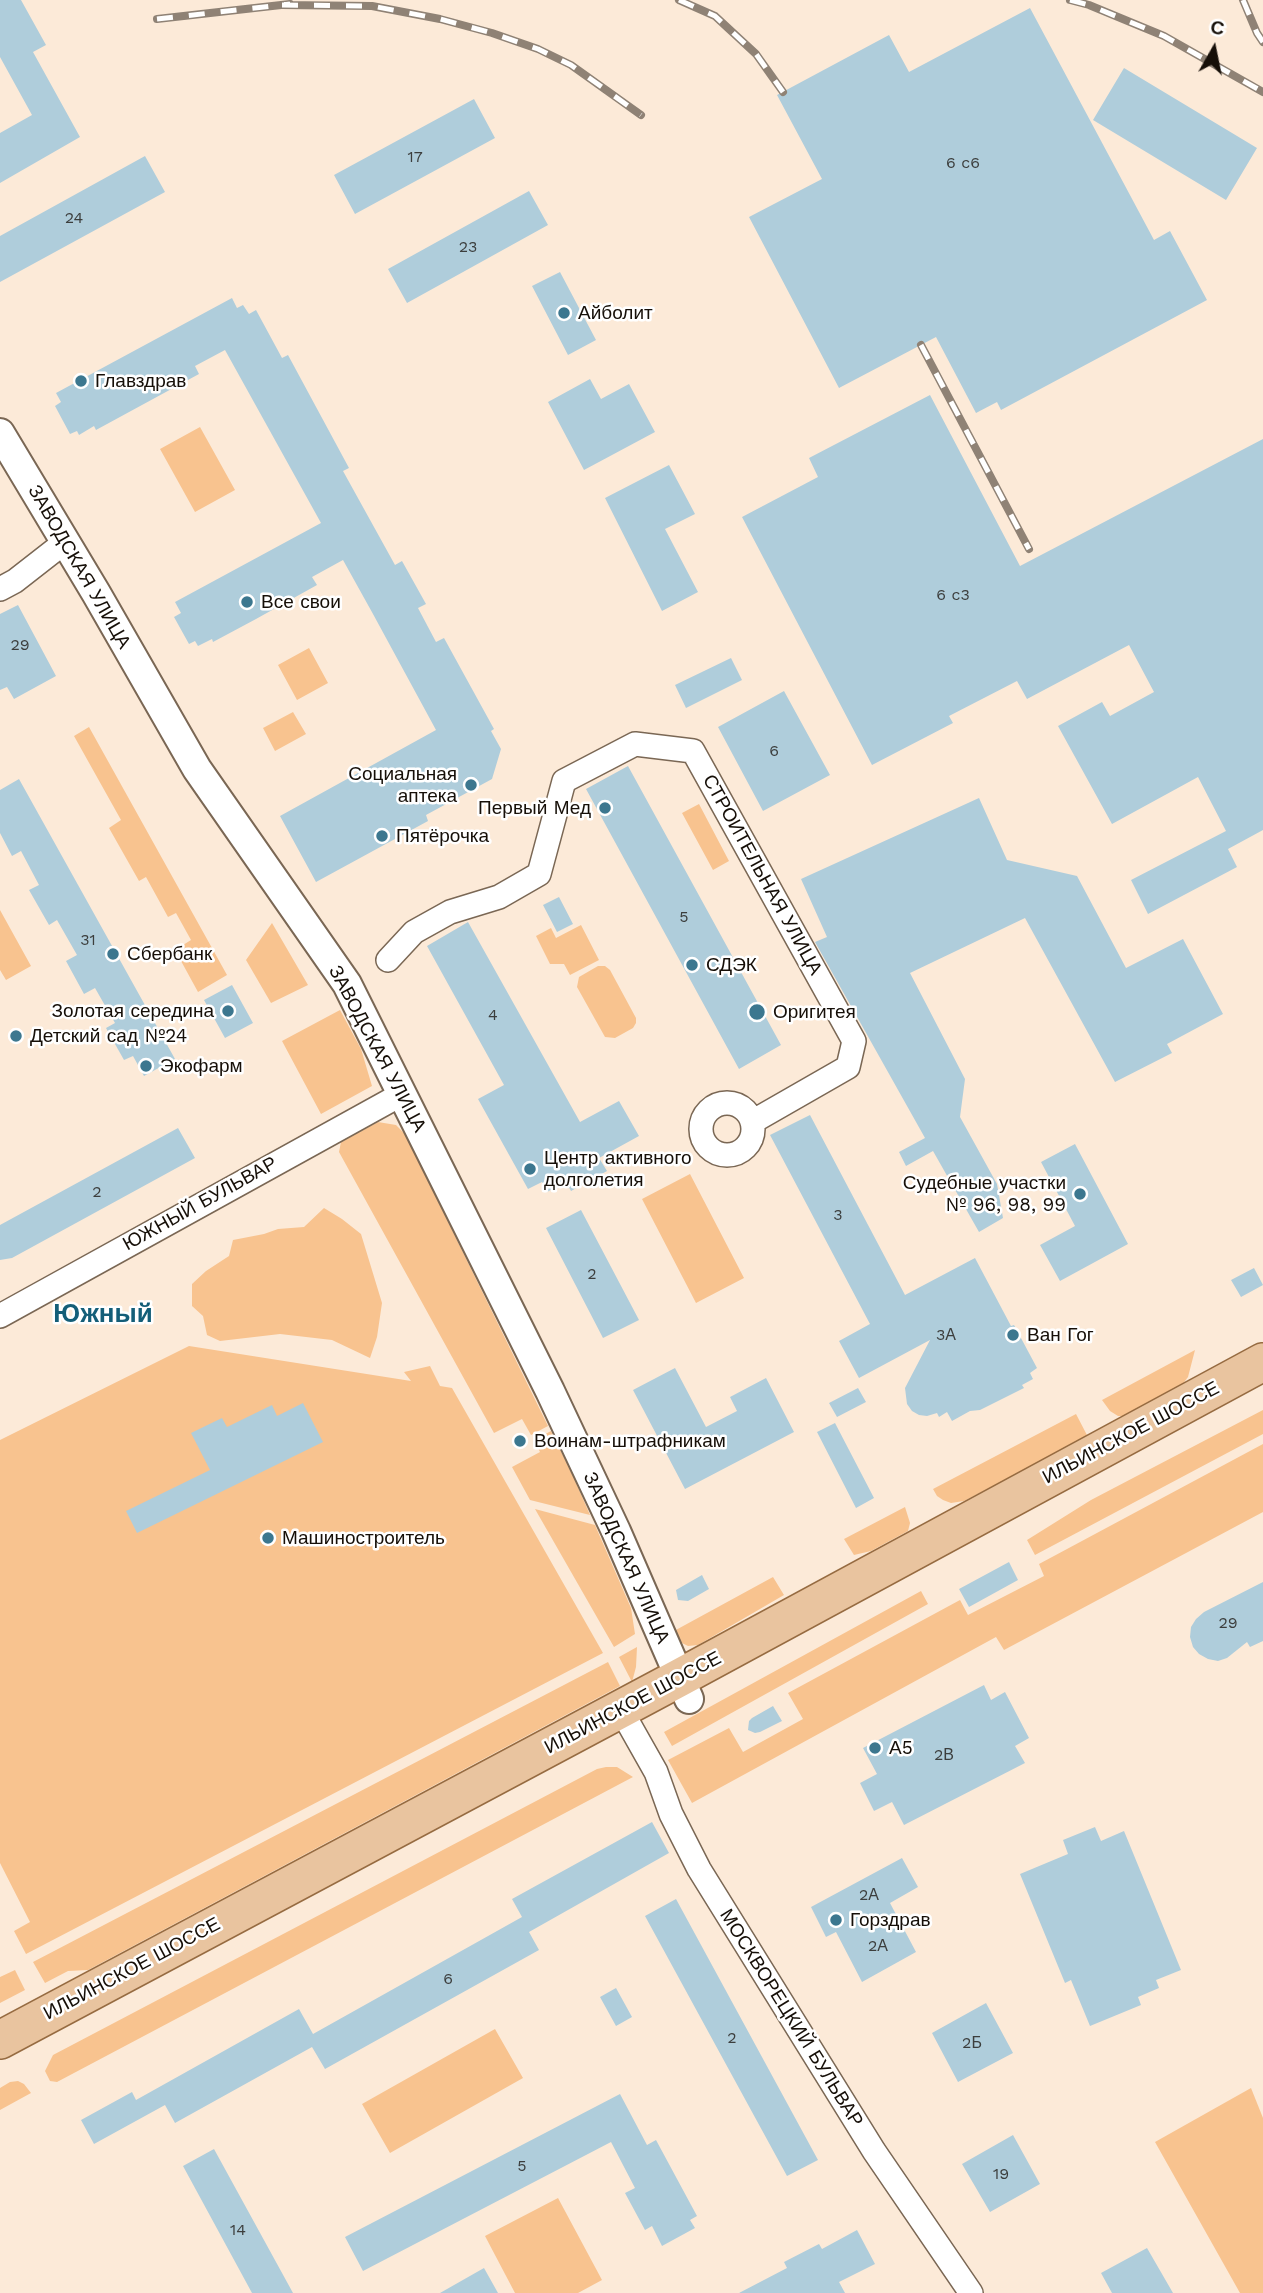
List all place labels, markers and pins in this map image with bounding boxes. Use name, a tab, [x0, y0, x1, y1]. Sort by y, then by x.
place label: Айболит	[578, 302, 653, 324]
marker: Айболит	[556, 305, 572, 321]
place label: Главздрав	[95, 370, 186, 392]
marker: Главздрав	[73, 373, 89, 389]
place label: Все свои	[261, 591, 341, 613]
marker: Все свои	[239, 594, 255, 610]
place label: Социальная аптека	[348, 763, 457, 807]
marker: Социальная аптека	[463, 777, 479, 793]
place label: Первый Мед	[478, 797, 591, 819]
marker: Первый Мед	[597, 800, 613, 816]
place label: Пятёрочка	[396, 825, 489, 847]
marker: Пятёрочка	[374, 828, 390, 844]
place label: Сбербанк	[127, 943, 212, 965]
marker: Сбербанк	[105, 946, 121, 962]
place label: СДЭК	[706, 954, 757, 976]
marker: СДЭК	[684, 957, 700, 973]
place label: Золотая середина	[52, 1000, 214, 1022]
place label: Оригитея	[773, 1001, 856, 1023]
marker: Оригитея	[747, 1002, 767, 1022]
marker: Золотая середина	[220, 1003, 236, 1019]
place label: Детский сад №24	[30, 1025, 187, 1047]
marker: Детский сад №24	[8, 1028, 24, 1044]
place label: Экофарм	[160, 1055, 243, 1077]
marker: Экофарм	[138, 1058, 154, 1074]
place label: Центр активного долголетия	[544, 1147, 692, 1191]
marker: Центр активного долголетия	[522, 1161, 538, 1177]
place label: Судебные участки № 96, 98, 99	[903, 1172, 1066, 1216]
marker: Судебные участки № 96, 98, 99	[1072, 1186, 1088, 1202]
place label: Ван Гог	[1027, 1324, 1094, 1346]
marker: Ван Гог	[1005, 1327, 1021, 1343]
place label: Воинам-штрафникам	[534, 1430, 726, 1452]
marker: Воинам-штрафникам	[512, 1433, 528, 1449]
place label: Машиностроитель	[282, 1527, 445, 1549]
marker: Машиностроитель	[260, 1530, 276, 1546]
place label: А5	[889, 1737, 913, 1759]
marker: А5	[867, 1740, 883, 1756]
place label: Горздрав	[850, 1909, 931, 1931]
marker: Горздрав	[828, 1912, 844, 1928]

